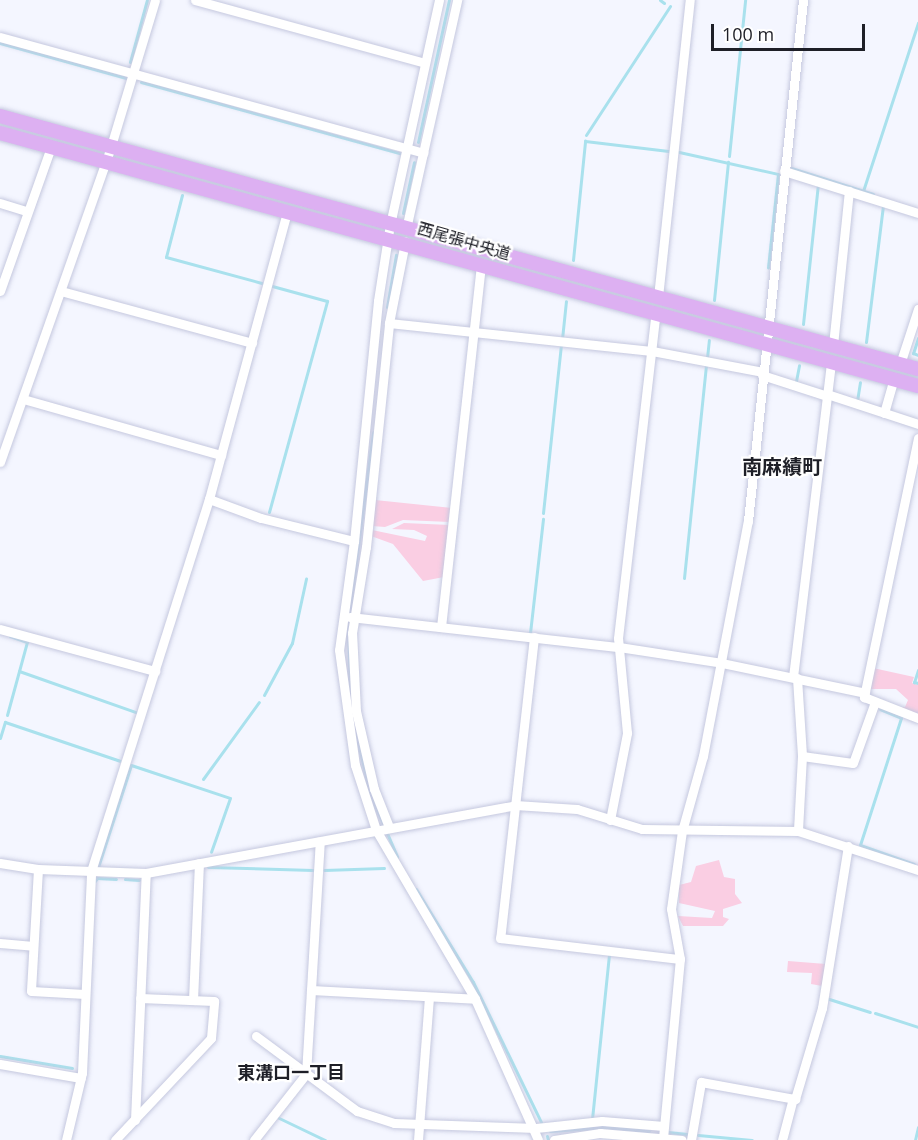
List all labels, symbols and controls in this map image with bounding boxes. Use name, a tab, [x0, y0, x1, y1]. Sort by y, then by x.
scale bar	[714, 12, 868, 50]
text: 100 m	[722, 22, 774, 46]
street label: 西尾張中央道	[415, 219, 513, 263]
district label: 南麻績町	[742, 454, 822, 478]
district label: 東溝口一丁目	[237, 1061, 345, 1083]

